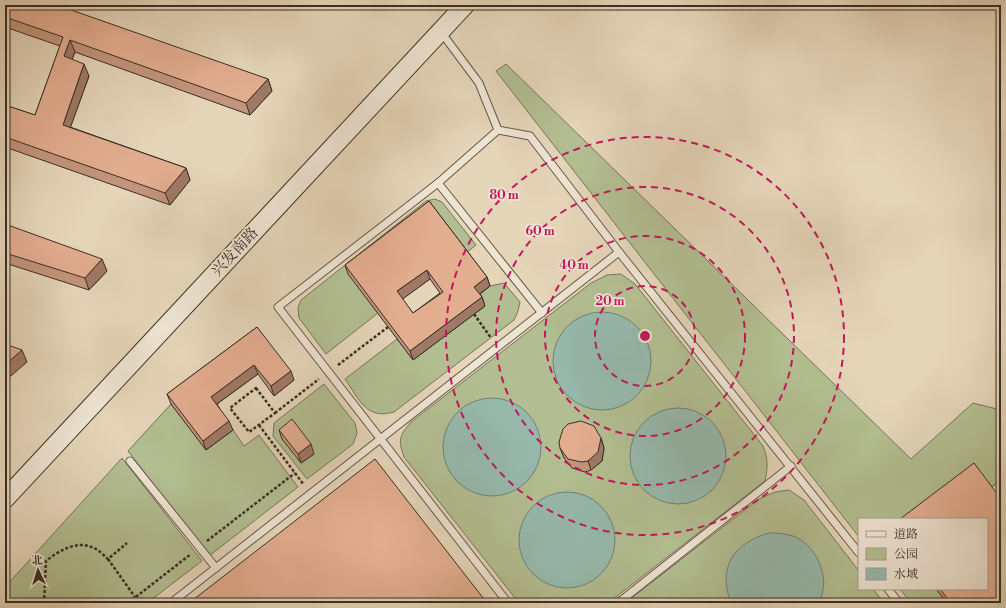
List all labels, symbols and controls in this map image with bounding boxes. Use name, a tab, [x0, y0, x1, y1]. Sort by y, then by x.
text: 80 m	[489, 188, 519, 203]
street label: 兴发南路	[208, 224, 262, 280]
text: 60 m	[525, 224, 555, 239]
text: 40 m	[559, 258, 589, 273]
text: 20 m	[595, 294, 625, 309]
centre of rings	[638, 329, 652, 343]
legend	[858, 518, 988, 590]
text: 道路	[894, 527, 918, 542]
text: 公园	[894, 547, 918, 562]
north arrow	[18, 550, 58, 590]
text: 北	[31, 554, 43, 568]
text: 水域	[894, 567, 918, 582]

